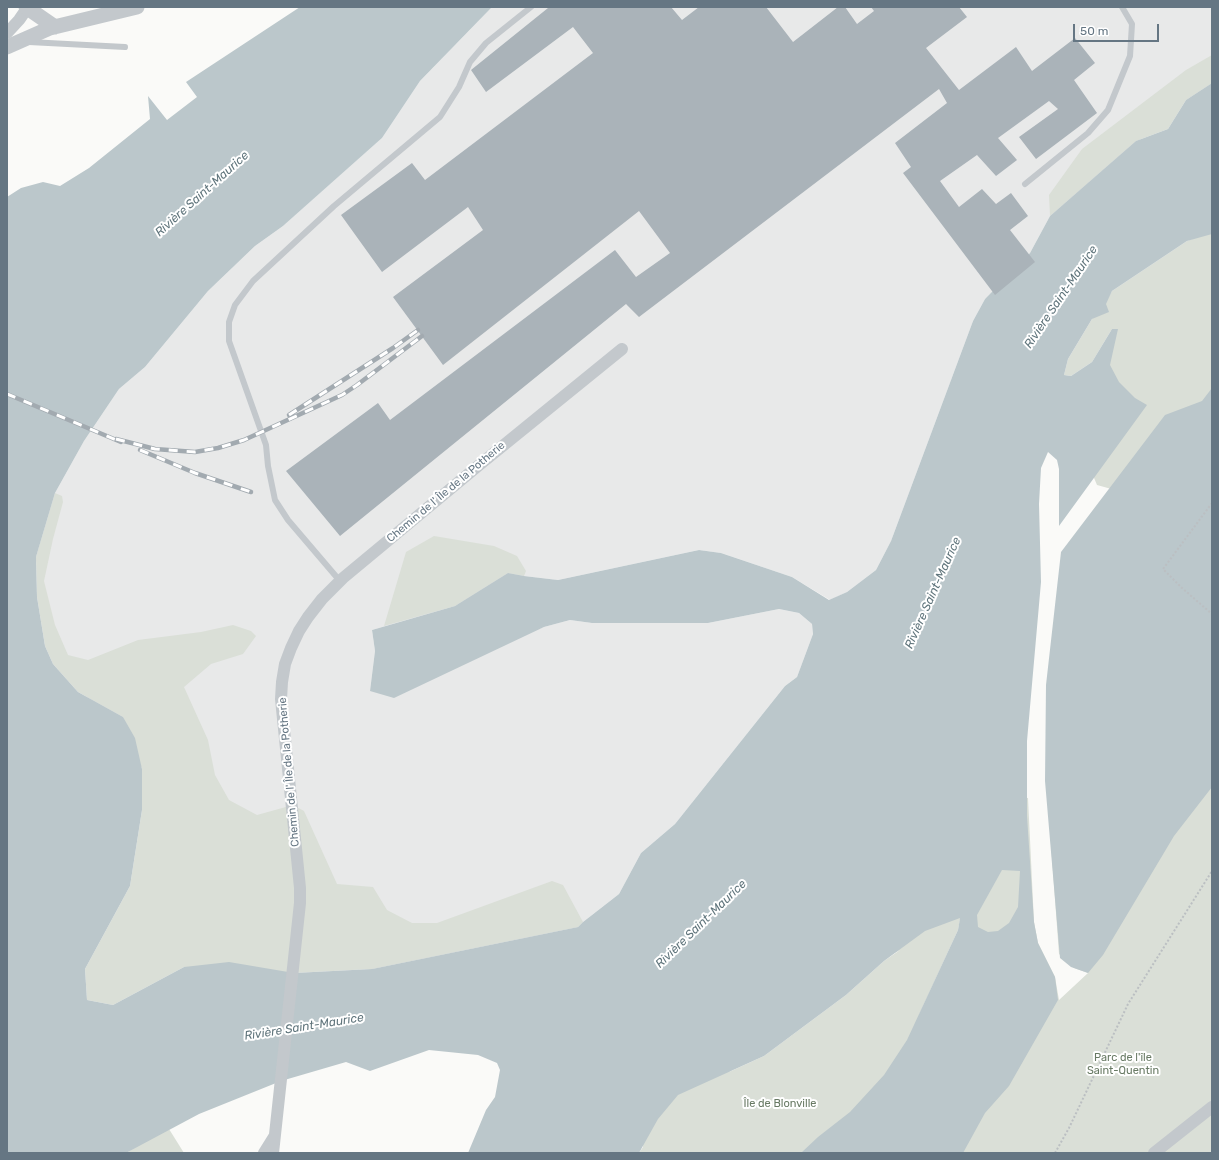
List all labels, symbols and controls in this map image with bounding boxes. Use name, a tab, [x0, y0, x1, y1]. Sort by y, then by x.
scale bar	[1075, 16, 1161, 42]
text: 50 m	[1080, 24, 1108, 38]
water label: Rivière Saint-Maurice	[152, 148, 252, 240]
water label: Rivière Saint-Maurice	[1021, 243, 1101, 351]
street label: Chemin de l' Île de la Potherie	[384, 439, 508, 545]
water label: Rivière Saint-Maurice	[902, 535, 964, 651]
street label: Chemin de l' Île de la Potherie	[276, 697, 302, 847]
water label: Rivière Saint-Maurice	[653, 877, 749, 971]
water label: Rivière Saint-Maurice	[243, 1010, 365, 1044]
park label: Parc de l'île Saint-Quentin	[1087, 1051, 1159, 1077]
park label: Île de Blonville	[743, 1097, 817, 1111]

